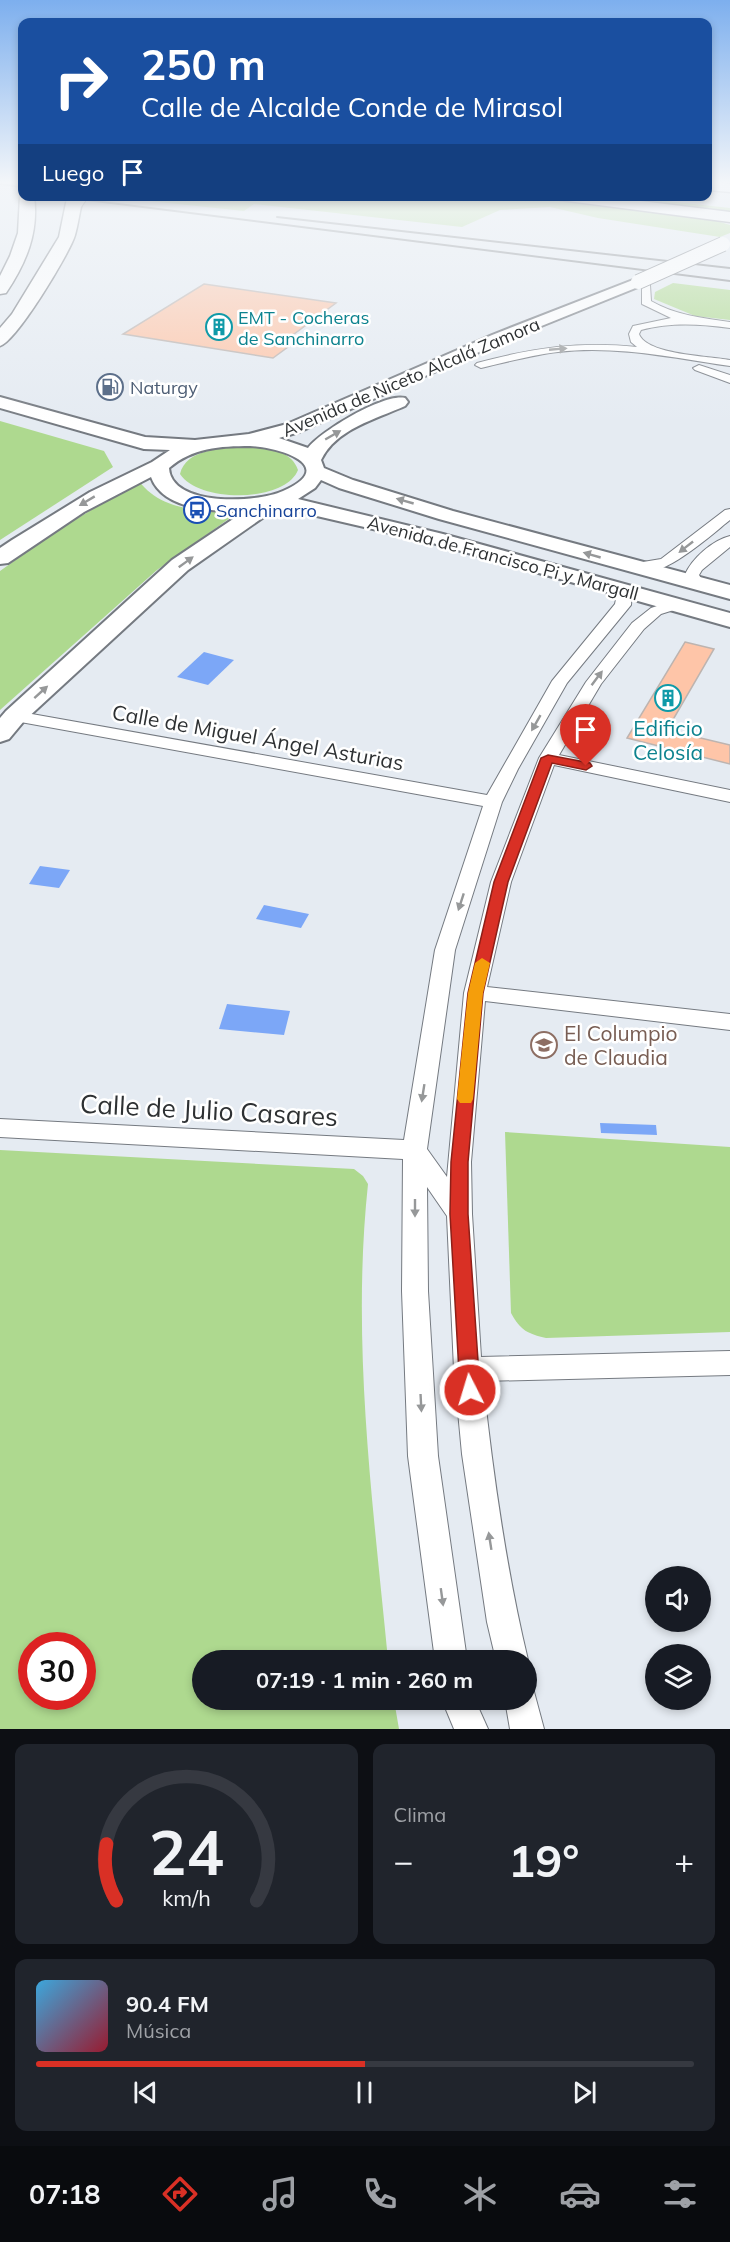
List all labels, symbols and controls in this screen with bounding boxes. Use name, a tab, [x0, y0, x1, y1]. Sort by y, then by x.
text: 250 m	[141, 38, 266, 91]
icon: right	[42, 42, 120, 120]
text: Calle de Alcalde Conde de Mirasol	[141, 90, 563, 124]
icon: arrive	[116, 156, 149, 189]
text: Luego	[42, 159, 104, 187]
place label: EMT - Cocheras de Sanchinarro	[238, 306, 369, 350]
building icon: EMT - Cocheras de Sanchinarro	[204, 312, 234, 342]
street label: Avenida de Niceto Alcalá Zamora	[279, 312, 543, 442]
one-way arrow	[549, 344, 568, 354]
fuel station icon: Naturgy	[95, 372, 125, 402]
place label: Naturgy	[130, 376, 198, 399]
one-way arrow	[324, 430, 341, 440]
bus stop icon: Sanchinarro	[182, 495, 212, 525]
one-way arrow	[78, 496, 95, 506]
one-way arrow	[396, 496, 414, 505]
place label: Sanchinarro	[216, 499, 317, 522]
street label: Avenida de Francisco Pi y Margall	[365, 511, 641, 605]
one-way arrow	[678, 541, 694, 554]
one-way arrow	[583, 550, 601, 559]
one-way arrow	[177, 556, 193, 568]
one-way arrow	[591, 670, 603, 686]
building icon: Edificio Celosía	[653, 683, 683, 713]
one-way arrow	[33, 686, 47, 700]
street label: Calle de Miguel Ángel Asturias	[110, 699, 406, 775]
pin	[560, 704, 611, 766]
icon: arrive	[569, 713, 602, 746]
one-way arrow	[530, 715, 541, 731]
place label: Edificio Celosía	[633, 715, 703, 765]
one-way arrow	[455, 893, 465, 911]
place label: El Columpio de Claudia	[564, 1020, 678, 1070]
school or university icon: El Columpio de Claudia	[529, 1030, 559, 1060]
one-way arrow	[419, 1083, 428, 1102]
street label: Calle de Julio Casares	[79, 1087, 339, 1133]
one-way arrow	[410, 1199, 420, 1218]
position arrow	[438, 1358, 502, 1422]
one-way arrow	[416, 1394, 425, 1413]
one-way arrow	[485, 1531, 494, 1550]
map controls	[645, 1566, 711, 1710]
button: sound	[645, 1566, 711, 1632]
one-way arrow	[438, 1588, 447, 1607]
speed limit sign: 30	[18, 1632, 96, 1710]
button: layers	[645, 1644, 711, 1710]
text: 07:19 · 1 min · 260 m	[256, 1666, 473, 1694]
text: Clima	[394, 1802, 446, 1827]
text: 24	[149, 1812, 224, 1891]
text: 19°	[508, 1832, 579, 1888]
text: −	[394, 1840, 413, 1881]
text: +	[674, 1840, 694, 1881]
text: km/h	[162, 1884, 210, 1911]
text: 90.4 FM	[126, 1990, 209, 2018]
text: Música	[126, 2018, 191, 2043]
icon: previous	[129, 2076, 162, 2109]
icon: pause	[348, 2076, 381, 2109]
icon: next	[568, 2076, 601, 2109]
icon: directions	[159, 2173, 201, 2215]
icon: music	[259, 2173, 301, 2215]
icon: phone	[359, 2173, 401, 2215]
icon: climate	[459, 2173, 501, 2215]
icon: car	[559, 2173, 601, 2215]
icon: filters	[659, 2173, 701, 2215]
text: 07:18	[29, 2177, 101, 2211]

